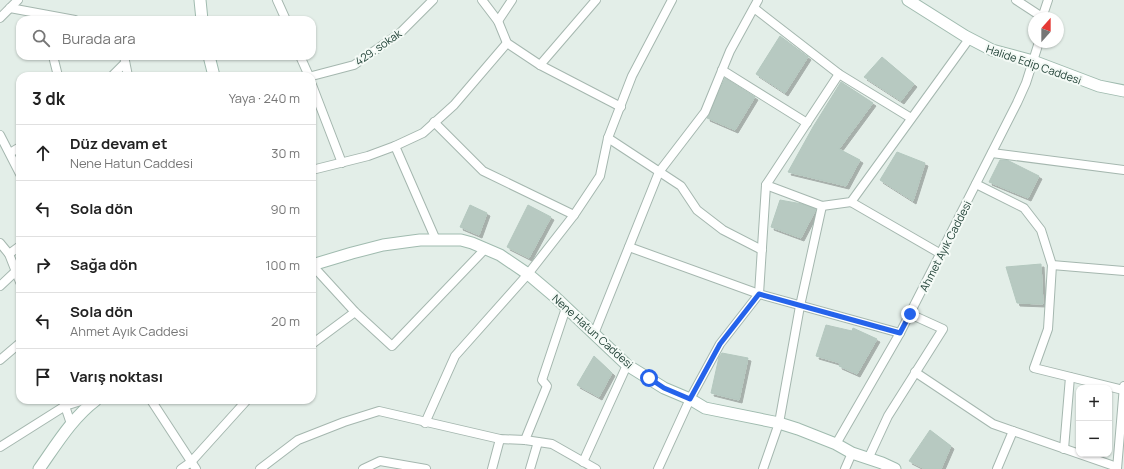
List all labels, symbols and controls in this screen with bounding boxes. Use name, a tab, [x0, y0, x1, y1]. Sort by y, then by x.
north arrow	[1028, 12, 1064, 48]
search box	[16, 16, 316, 60]
street label: 429. sokak	[352, 25, 405, 69]
icon: search	[30, 27, 52, 49]
text: Burada ara	[62, 28, 136, 49]
street label: Halide Edip Caddesi	[984, 41, 1084, 87]
text: 3 dk	[32, 87, 65, 110]
text: Yaya · 240 m	[229, 89, 300, 107]
text: Düz devam et	[70, 133, 167, 154]
icon: ahead	[32, 142, 54, 164]
text: 30 m	[271, 144, 300, 162]
text: Nene Hatun Caddesi	[70, 154, 193, 172]
icon: left	[32, 198, 54, 220]
text: Sola dön	[70, 198, 133, 219]
street label: Ahmet Ayık Caddesi	[916, 198, 974, 294]
text: 90 m	[270, 200, 300, 218]
icon: right	[32, 254, 54, 276]
text: Sağa dön	[70, 254, 137, 275]
text: 100 m	[265, 256, 300, 274]
street label: Nene Hatun Caddesi	[549, 291, 637, 371]
text: Sola dön	[70, 301, 133, 322]
route end	[901, 305, 919, 323]
icon: left	[32, 310, 54, 332]
text: 20 m	[271, 312, 300, 330]
text: Ahmet Ayık Caddesi	[70, 322, 188, 340]
icon: arrive	[32, 366, 54, 388]
text: Varış noktası	[70, 366, 163, 387]
route start	[640, 369, 658, 387]
map controls	[1076, 385, 1112, 457]
button: +	[1076, 385, 1112, 421]
button: −	[1076, 421, 1112, 457]

